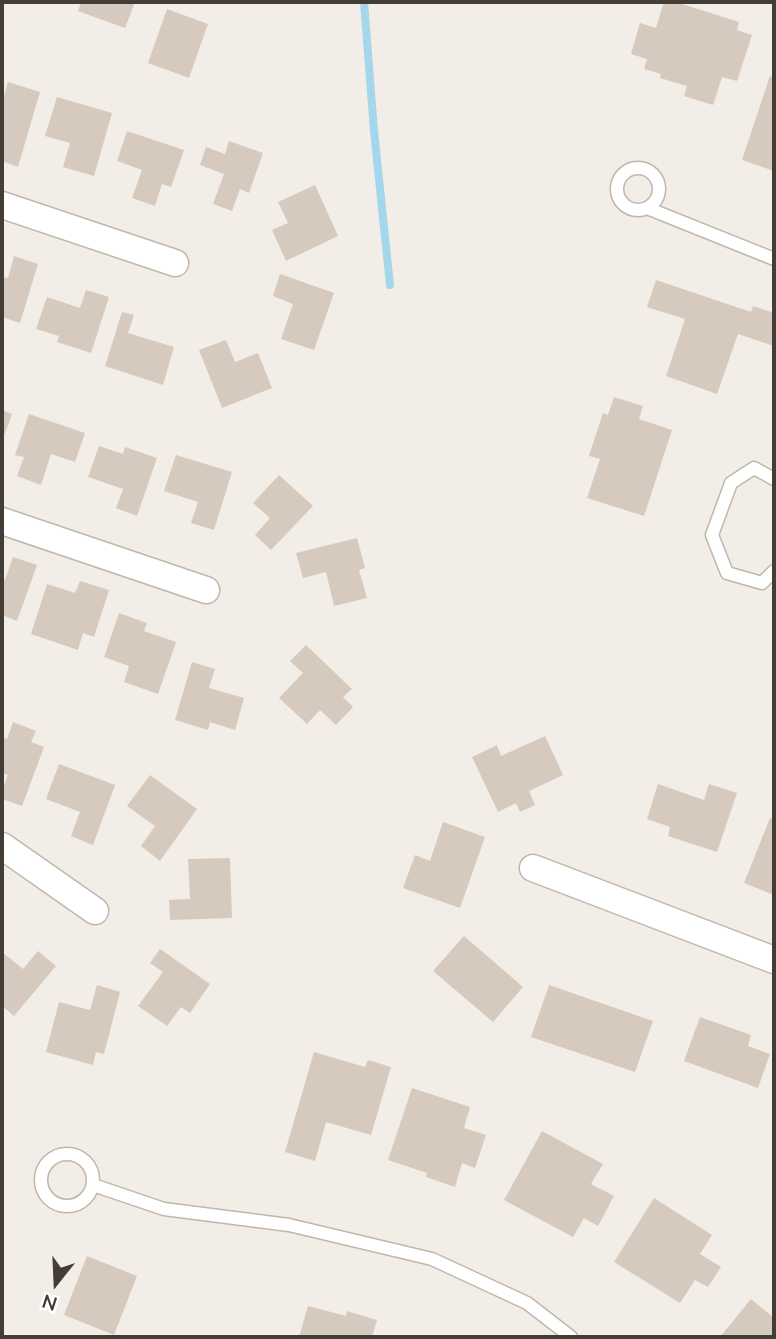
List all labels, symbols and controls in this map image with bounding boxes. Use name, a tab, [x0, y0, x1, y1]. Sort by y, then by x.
north arrow	[21, 1248, 91, 1318]
text: N	[39, 1289, 60, 1317]

